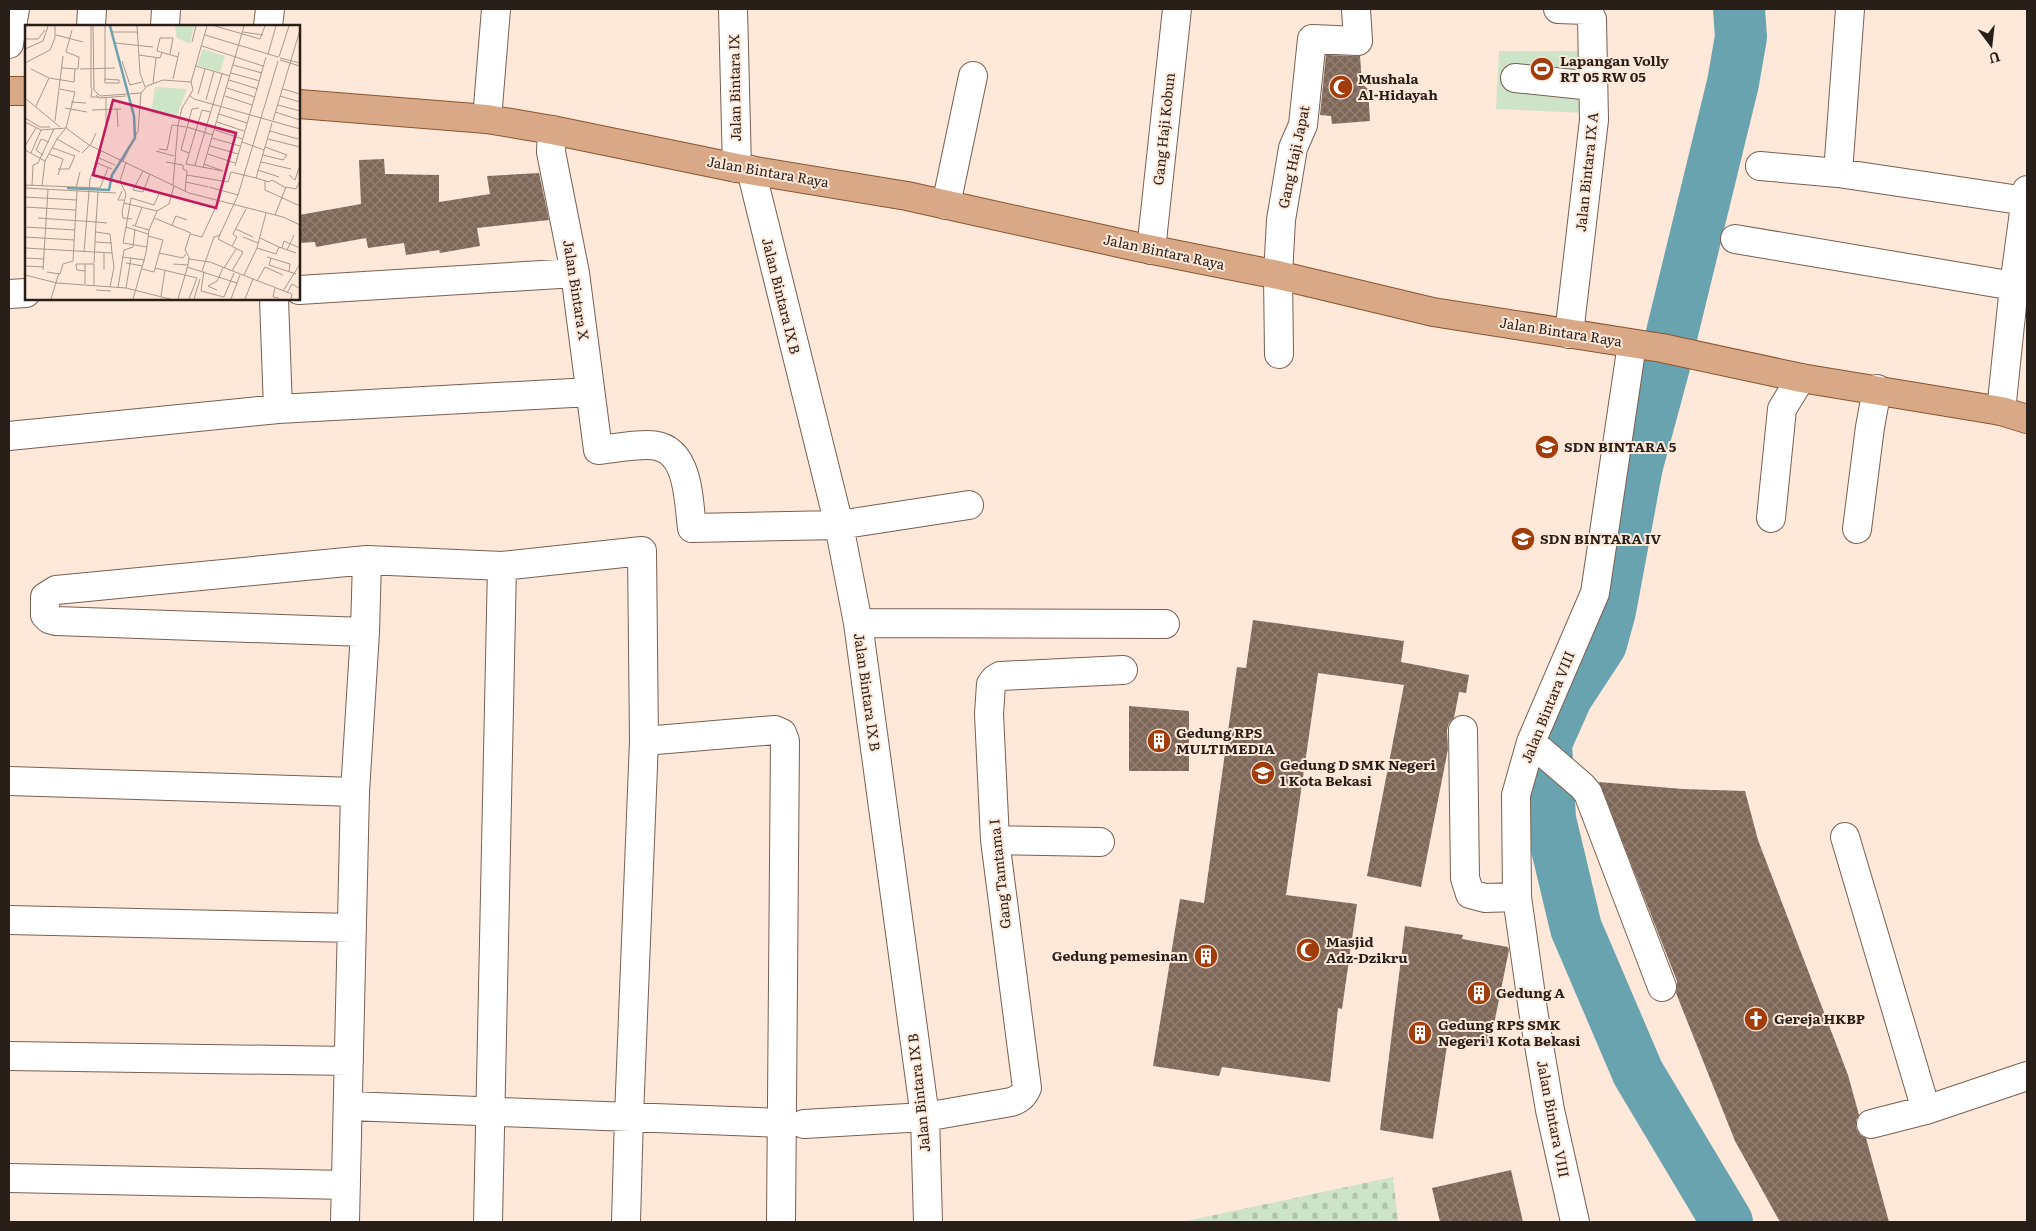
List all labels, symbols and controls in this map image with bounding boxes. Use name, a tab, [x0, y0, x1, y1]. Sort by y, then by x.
north arrow	[1966, 20, 2016, 70]
inset map	[25, 25, 300, 300]
street label: Jalan Bintara IX	[723, 34, 745, 142]
text: U	[1987, 47, 2003, 70]
place label: Lapangan Volly RT 05 RW 05	[1560, 50, 1669, 86]
sports icon: Lapangan Volly RT 05 RW 05	[1529, 56, 1555, 82]
place label: Mushala Al-Hidayah	[1358, 68, 1438, 104]
street label: Gang Haji Kobun	[1147, 72, 1179, 186]
mosque icon: Mushala Al-Hidayah	[1328, 74, 1354, 100]
street label: Gang Haji Japat	[1272, 103, 1314, 210]
street label: Jalan Bintara IX A	[1570, 110, 1602, 233]
street label: Jalan Bintara Raya	[706, 150, 831, 192]
street label: Jalan Bintara Raya	[1102, 228, 1227, 274]
street label: Jalan Bintara IX B	[758, 235, 806, 356]
street label: Jalan Bintara X	[559, 238, 595, 342]
street label: Jalan Bintara Raya	[1498, 311, 1624, 351]
school or university icon: SDN BINTARA 5	[1534, 434, 1560, 460]
place label: SDN BINTARA 5	[1564, 436, 1677, 456]
school or university icon: SDN BINTARA IV	[1510, 526, 1536, 552]
place label: SDN BINTARA IV	[1540, 528, 1662, 548]
street label: Jalan Bintara IX B	[850, 631, 886, 752]
street label: Jalan Bintara VIII	[1515, 648, 1579, 766]
place label: Gedung RPS MULTIMEDIA	[1176, 722, 1275, 758]
building icon: Gedung RPS MULTIMEDIA	[1146, 728, 1172, 754]
place label: Gedung D SMK Negeri 1 Kota Bekasi	[1280, 754, 1436, 790]
school or university icon: Gedung D SMK Negeri 1 Kota Bekasi	[1250, 760, 1276, 786]
street label: Gang Tamtama I	[983, 818, 1015, 930]
place label: Masjid Adz-Dzikru	[1326, 931, 1408, 967]
mosque icon: Masjid Adz-Dzikru	[1295, 937, 1321, 963]
building icon: Gedung pemesinan	[1193, 943, 1219, 969]
place label: Gedung pemesinan	[1052, 945, 1188, 965]
building icon: Gedung A	[1466, 980, 1492, 1006]
place label: Gedung A	[1496, 982, 1565, 1002]
church icon: Gereja HKBP	[1743, 1006, 1769, 1032]
place label: Gereja HKBP	[1774, 1008, 1865, 1028]
place label: Gedung RPS SMK Negeri 1 Kota Bekasi	[1438, 1014, 1580, 1050]
building icon: Gedung RPS SMK Negeri 1 Kota Bekasi	[1407, 1020, 1433, 1046]
street label: Jalan Bintara IX B	[902, 1033, 934, 1153]
street label: Jalan Bintara VIII	[1533, 1058, 1575, 1179]

